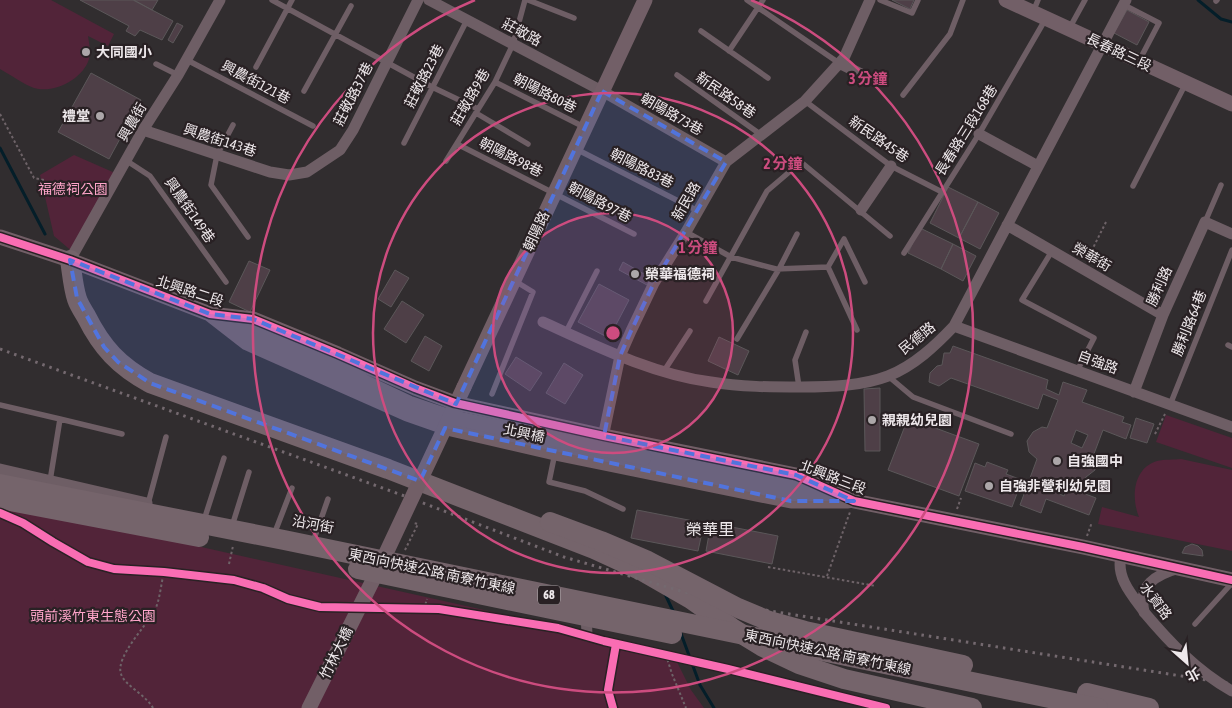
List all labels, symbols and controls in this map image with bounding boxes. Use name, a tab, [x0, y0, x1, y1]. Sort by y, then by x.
street label: 莊敬路	[500, 15, 544, 49]
street label: 長春路三段	[1084, 30, 1154, 74]
street label: 莊敬路23巷	[401, 42, 447, 110]
place label: 大同國小	[96, 44, 152, 60]
marker: 大同國小	[80, 46, 92, 58]
street label: 興農街121巷	[219, 57, 293, 107]
street label: 莊敬路37巷	[330, 60, 376, 128]
street label: 莊敬路9巷	[447, 66, 493, 128]
street label: 新民路58巷	[693, 69, 759, 121]
street label: 朝陽路80巷	[511, 70, 579, 116]
text: 3 分鐘	[848, 70, 888, 87]
street label: 長春路三段168巷	[932, 82, 1000, 178]
street label: 朝陽路73巷	[638, 90, 706, 138]
street label: 興農街	[115, 100, 149, 144]
place label: 禮堂	[62, 108, 90, 124]
marker: 禮堂	[94, 110, 106, 122]
street label: 新民路45巷	[846, 113, 912, 165]
street label: 興農街143巷	[182, 121, 258, 159]
street label: 朝陽路98巷	[477, 134, 545, 180]
street label: 朝陽路83巷	[608, 145, 676, 191]
text: 2 分鐘	[763, 155, 803, 172]
street label: 興農街149巷	[162, 174, 218, 246]
street label: 朝陽路97巷	[566, 179, 634, 225]
street label: 新民路	[669, 179, 703, 223]
park label: 福德祠公園	[38, 181, 108, 197]
street label: 朝陽路	[520, 209, 552, 253]
text: 1 分鐘	[678, 239, 718, 256]
street label: 榮華街	[1070, 240, 1114, 274]
street label: 勝利路	[1143, 264, 1175, 308]
place label: 榮華福德祠	[645, 266, 715, 282]
marker: 榮華福德祠	[629, 268, 641, 280]
street label: 北興路二段	[154, 273, 226, 309]
street label: 勝利路64巷	[1169, 288, 1209, 358]
street label: 民德路	[896, 319, 938, 357]
centre of rings	[604, 324, 622, 342]
street label: 自強路	[1076, 347, 1120, 377]
place label: 親親幼兒園	[882, 412, 952, 428]
marker: 親親幼兒園	[866, 414, 878, 426]
street label: 北興橋	[502, 421, 546, 445]
place label: 自強國中	[1067, 453, 1123, 469]
marker: 自強國中	[1051, 455, 1063, 467]
street label: 北興路三段	[797, 457, 869, 497]
place label: 自強非營利幼兒園	[999, 478, 1111, 494]
marker: 自強非營利幼兒園	[983, 480, 995, 492]
street label: 沿河街	[291, 512, 335, 536]
district label: 榮華里	[686, 520, 734, 538]
street label: 東西向快速公路 南寮竹東線	[347, 546, 517, 596]
street label: 水資路	[1137, 579, 1175, 623]
road number: 68	[538, 586, 560, 604]
park label: 頭前溪竹東生態公園	[30, 608, 156, 624]
street label: 竹林大橋	[317, 624, 355, 682]
street label: 東西向快速公路 南寮竹東線	[743, 627, 913, 677]
north arrow	[1162, 638, 1212, 688]
text: 北	[1183, 664, 1203, 685]

